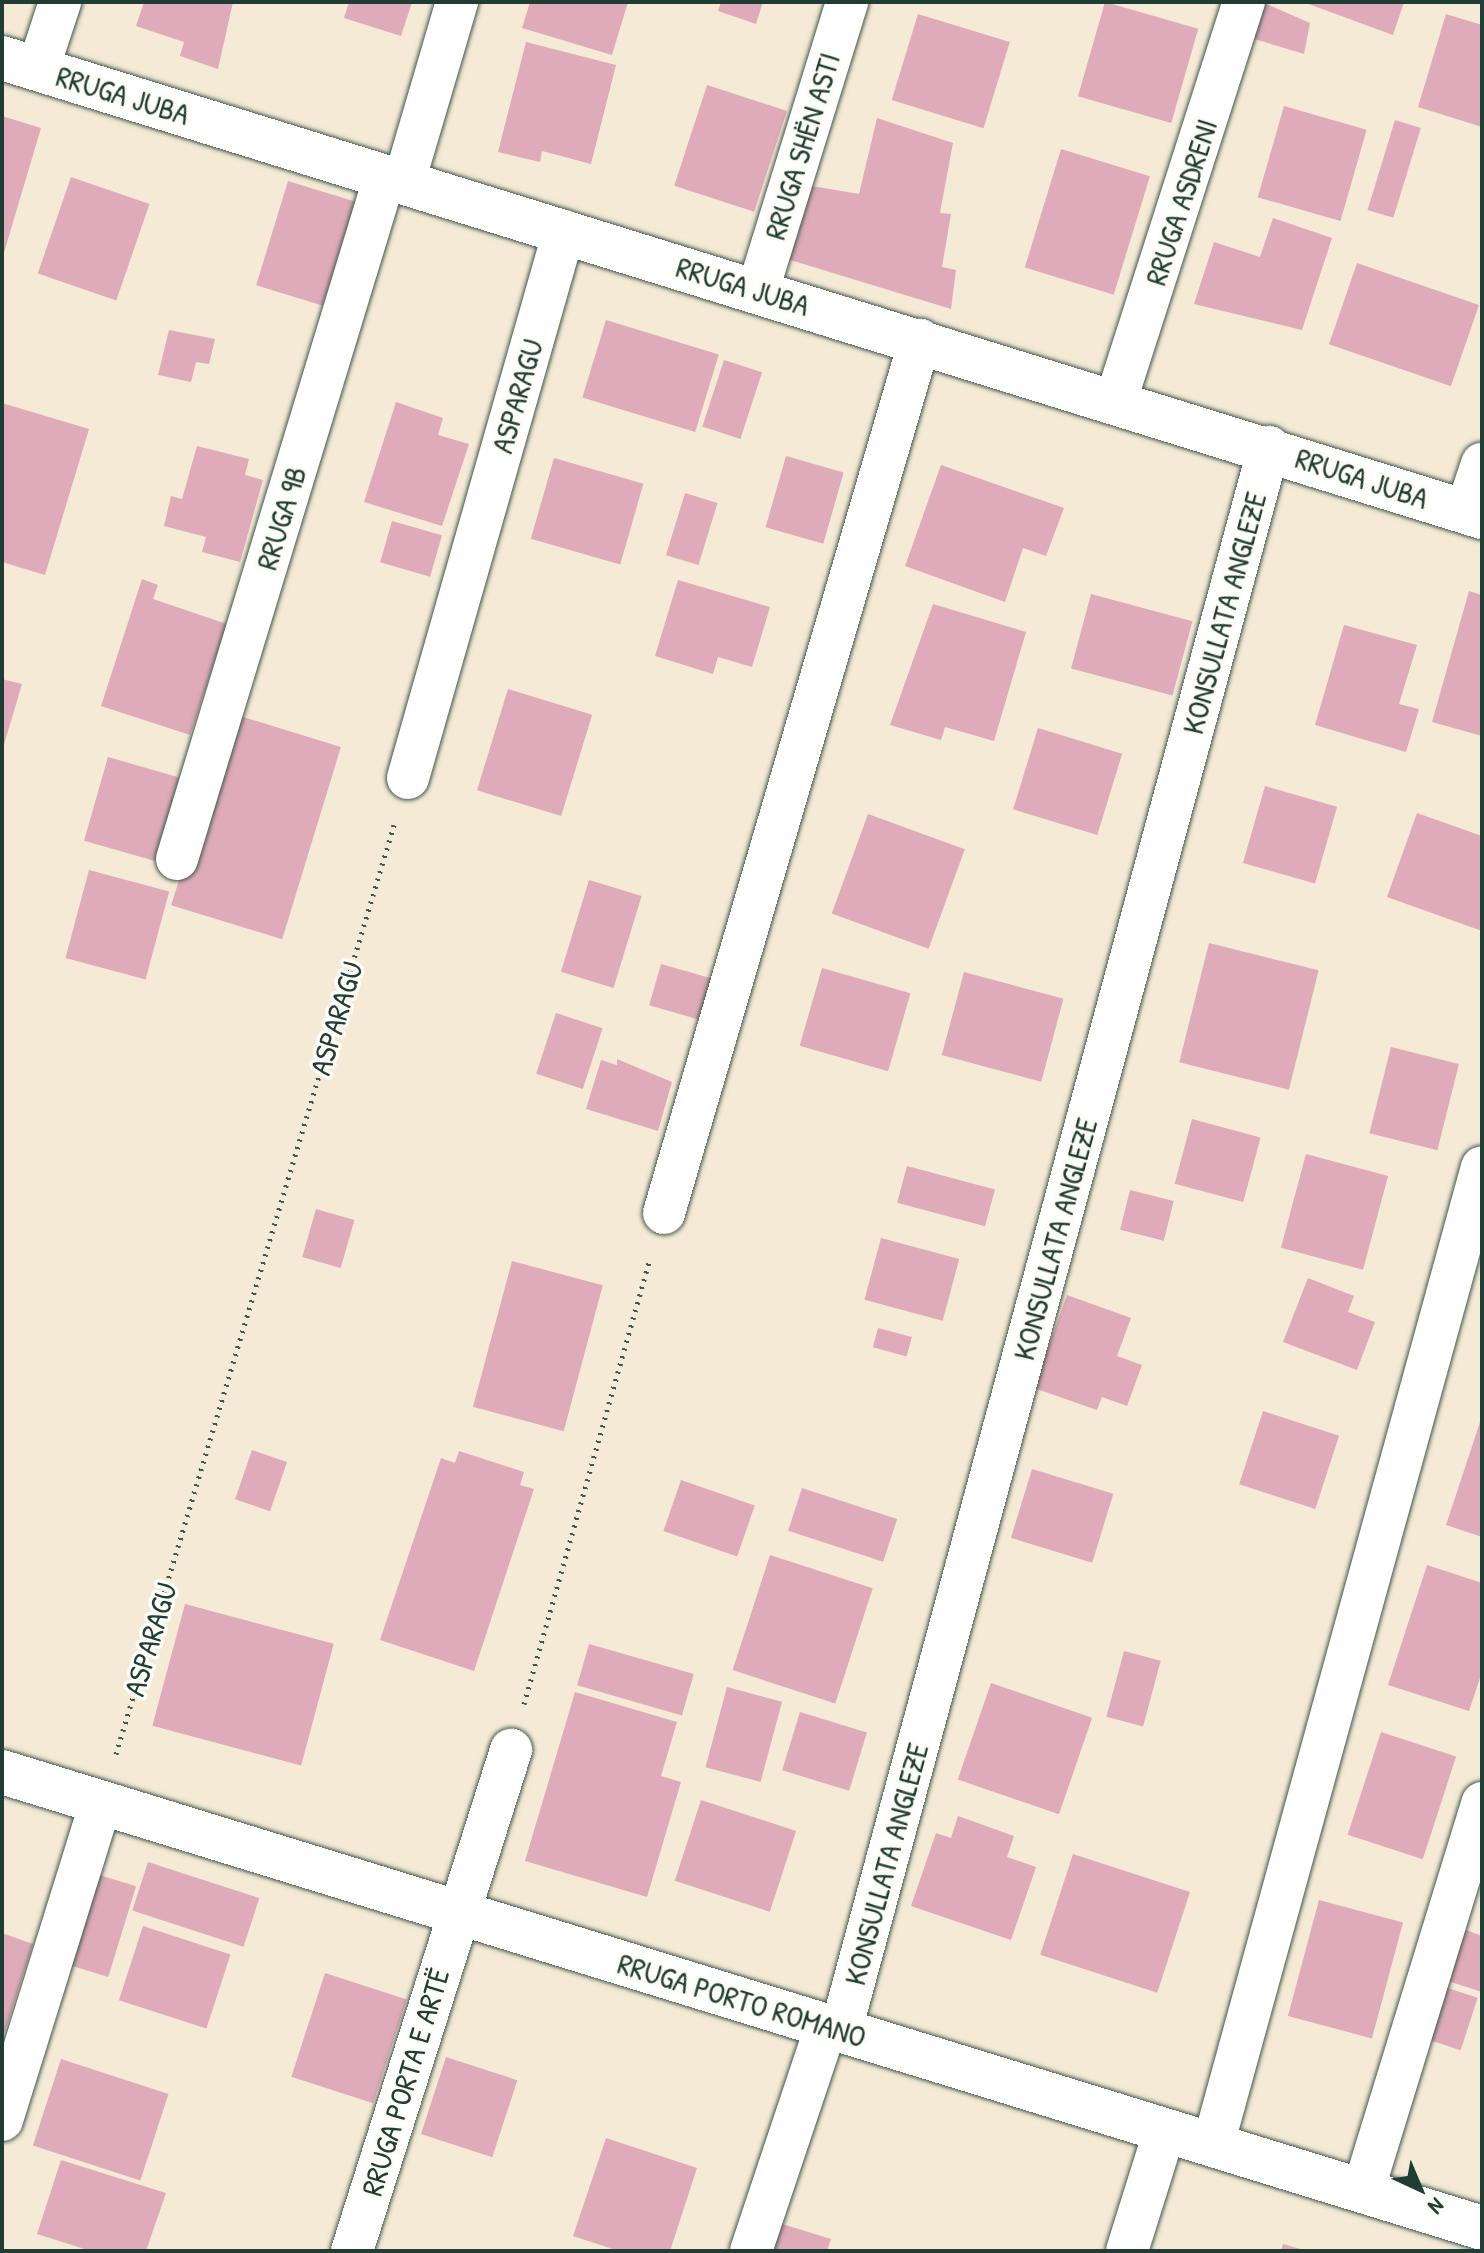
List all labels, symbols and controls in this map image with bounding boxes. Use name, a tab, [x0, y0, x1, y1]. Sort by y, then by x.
street label: RRUGA SHËN ASTI	[757, 48, 847, 244]
street label: RRUGA JUBA	[52, 58, 194, 132]
street label: RRUGA ASDRENI	[1137, 115, 1225, 289]
street label: RRUGA JUBA	[672, 249, 814, 323]
street label: ASPARAGU	[484, 335, 550, 457]
street label: RRUGA JUBA	[1291, 440, 1433, 516]
street label: RRUGA 9B	[248, 462, 314, 574]
street label: KONSULLATA ANGLEZE	[1174, 488, 1274, 738]
street label: ASPARAGU	[302, 957, 370, 1079]
street label: KONSULLATA ANGLEZE	[1005, 1114, 1105, 1364]
street label: ASPARAGU	[116, 1578, 184, 1700]
street label: KONSULLATA ANGLEZE	[836, 1739, 936, 1989]
street label: RRUGA PORTO ROMANO	[614, 1945, 870, 2055]
street label: RRUGA PORTA E ARTË	[353, 1964, 457, 2200]
north arrow	[1380, 2149, 1460, 2229]
text: N	[1422, 2191, 1451, 2221]

